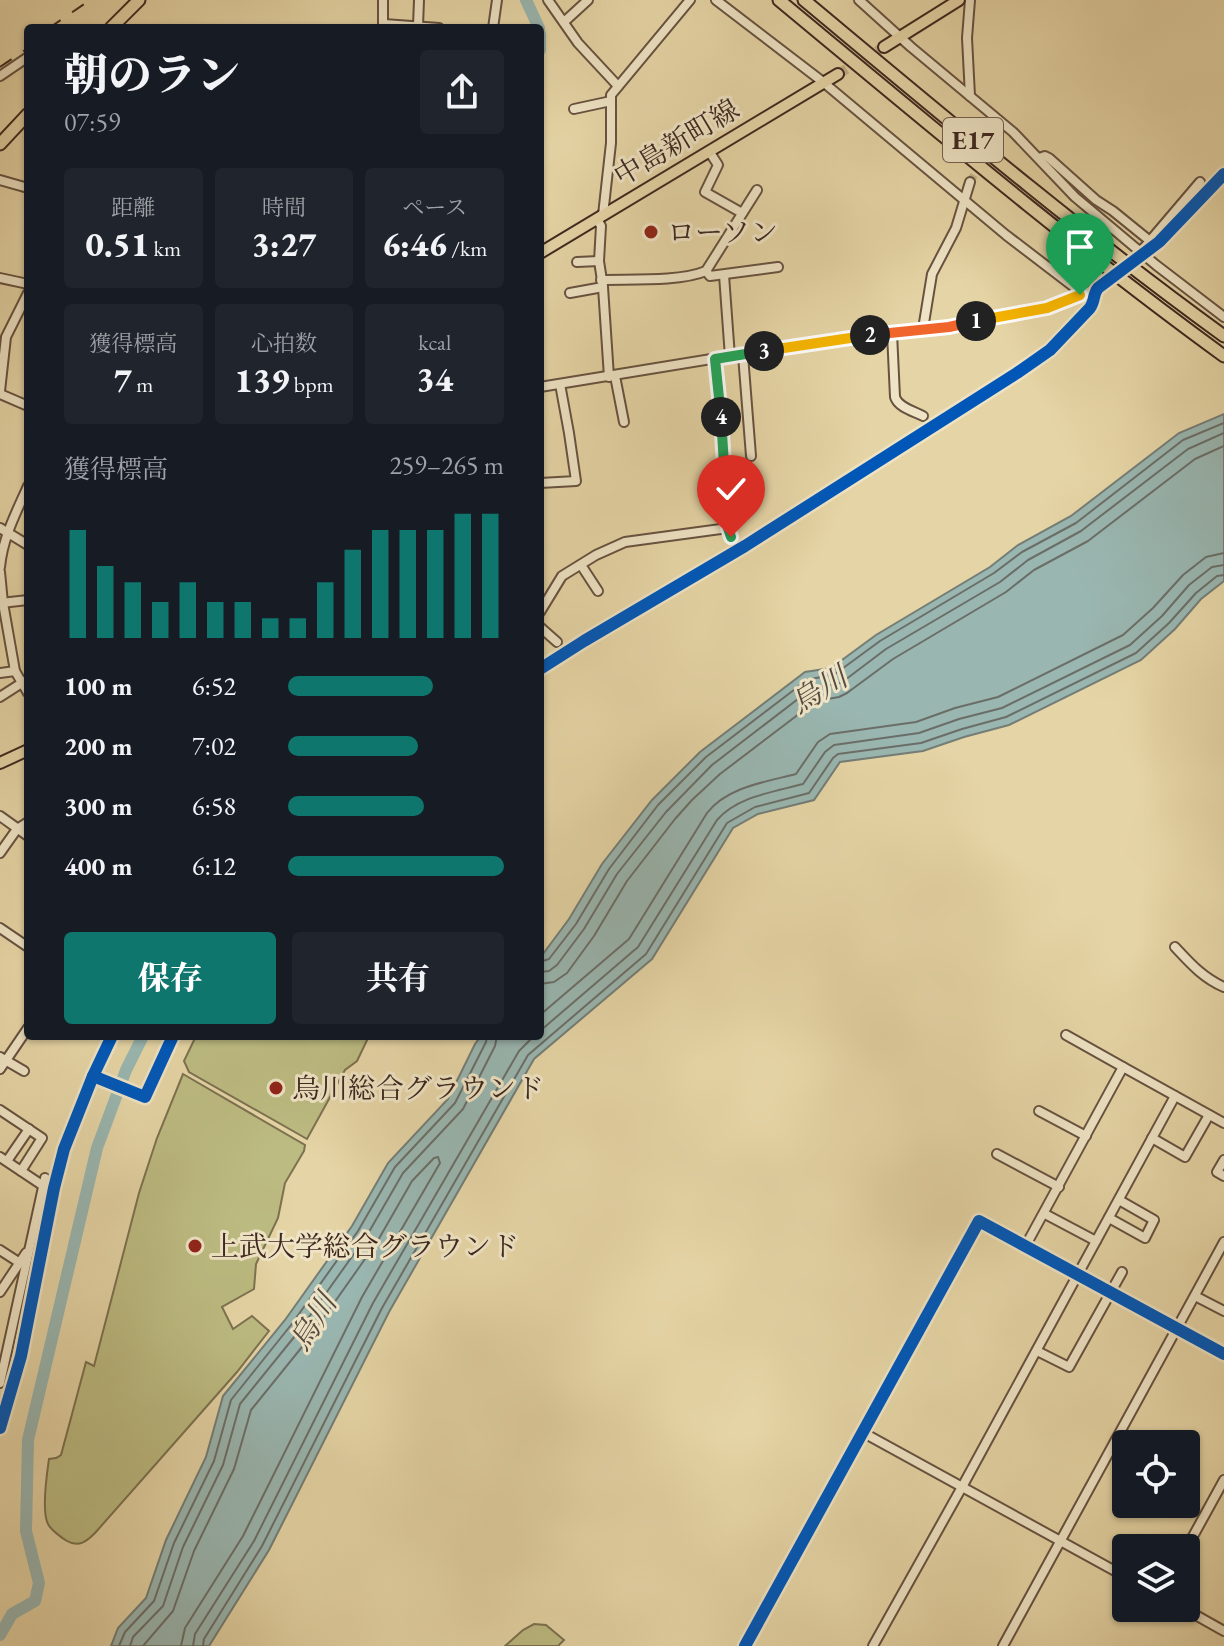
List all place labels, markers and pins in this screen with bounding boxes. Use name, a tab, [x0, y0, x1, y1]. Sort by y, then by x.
pin	[1046, 213, 1114, 295]
place label: ローソン	[667, 214, 778, 250]
marker: ローソン	[642, 223, 660, 241]
pin: 1	[956, 301, 996, 341]
pin: 2	[850, 315, 890, 355]
pin: 3	[744, 331, 784, 371]
pin: 4	[701, 397, 741, 437]
pin	[697, 455, 765, 537]
place label: 烏川総合グラウンド	[292, 1070, 544, 1106]
marker: 烏川総合グラウンド	[267, 1079, 285, 1097]
place label: 上武大学総合グラウンド	[211, 1228, 519, 1264]
marker: 上武大学総合グラウンド	[186, 1237, 204, 1255]

